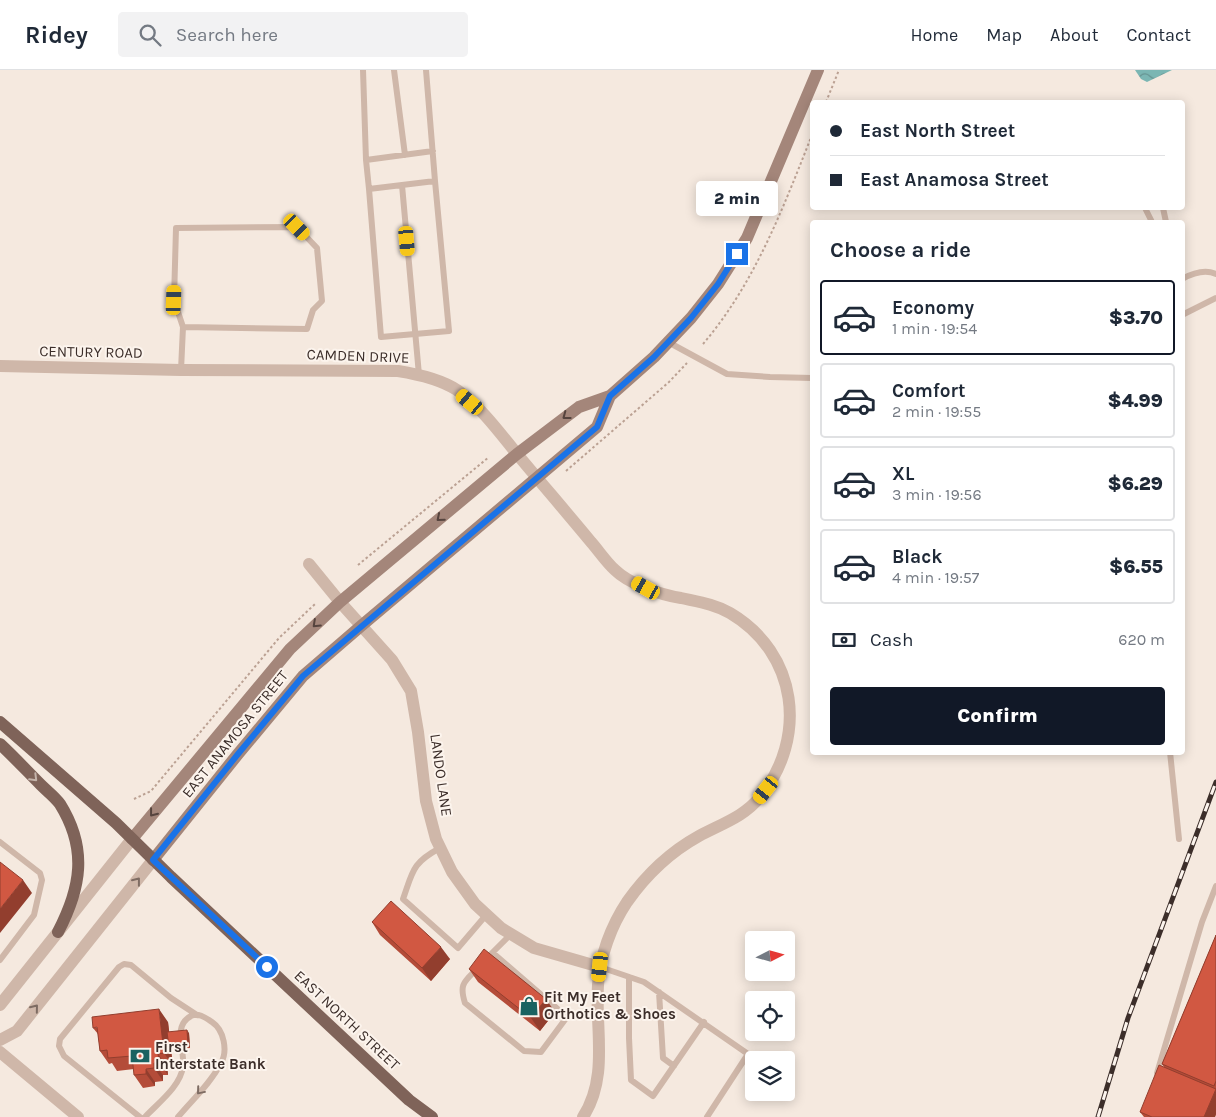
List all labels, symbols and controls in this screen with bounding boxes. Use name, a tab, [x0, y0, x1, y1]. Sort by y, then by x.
search box	[118, 12, 468, 57]
text: Ridey	[25, 21, 88, 49]
icon: search	[136, 21, 164, 49]
text: Search here	[176, 24, 278, 46]
text: Home	[910, 24, 958, 46]
text: Map	[986, 24, 1022, 46]
text: About	[1050, 24, 1099, 46]
text: Contact	[1127, 24, 1191, 46]
text: East North Street	[860, 120, 1015, 142]
text: East Anamosa Street	[860, 169, 1049, 191]
callout: 2 min	[696, 181, 778, 216]
text: 2 min	[714, 189, 760, 208]
car	[281, 211, 312, 243]
car	[398, 225, 415, 257]
text: Choose a ride	[830, 237, 971, 263]
route end	[726, 243, 748, 265]
car	[165, 285, 182, 315]
icon: car	[832, 295, 877, 340]
text: Economy	[892, 297, 974, 319]
text: $3.70	[1109, 307, 1163, 329]
text: 1 min · 19:54	[892, 319, 977, 338]
street label: CENTURY ROAD	[39, 342, 143, 362]
street label: CAMDEN DRIVE	[306, 345, 410, 367]
icon: car	[832, 378, 877, 423]
text: Comfort	[892, 380, 966, 402]
car	[453, 387, 486, 417]
text: $4.99	[1108, 390, 1163, 412]
text: 2 min · 19:55	[892, 402, 981, 421]
one-way arrow	[563, 411, 572, 419]
icon: car	[832, 461, 877, 506]
text: XL	[892, 463, 914, 485]
text: $6.29	[1108, 473, 1163, 495]
text: 3 min · 19:56	[892, 485, 982, 504]
one-way arrow	[437, 513, 446, 521]
icon: car	[832, 544, 877, 589]
text: Black	[892, 546, 943, 568]
text: $6.55	[1109, 556, 1163, 578]
text: 4 min · 19:57	[892, 568, 979, 587]
car	[629, 574, 662, 602]
one-way arrow	[313, 618, 322, 627]
icon: cash	[830, 626, 858, 654]
text: Cash	[870, 629, 914, 651]
text: 620 m	[1118, 630, 1165, 649]
street label: EAST ANAMOSA STREET	[178, 666, 292, 801]
button: Confirm	[830, 687, 1165, 745]
street label: LANDO LANE	[426, 732, 456, 818]
one-way arrow	[29, 772, 38, 781]
car	[750, 774, 781, 806]
one-way arrow	[150, 807, 159, 817]
one-way arrow	[131, 878, 139, 887]
north arrow	[745, 931, 795, 981]
map controls	[745, 931, 795, 1101]
car	[590, 951, 609, 983]
route start	[256, 956, 278, 978]
street label: EAST NORTH STREET	[291, 967, 404, 1074]
place label: Fit My Feet Orthotics & Shoes	[544, 988, 676, 1023]
button: locate	[745, 991, 795, 1041]
shop icon: Fit My Feet Orthotics & Shoes	[518, 995, 540, 1017]
one-way arrow	[30, 1004, 39, 1013]
place label: First Interstate Bank	[155, 1038, 266, 1073]
bank icon: First Interstate Bank	[129, 1045, 151, 1067]
button: layers	[745, 1051, 795, 1101]
one-way arrow	[196, 1086, 205, 1095]

